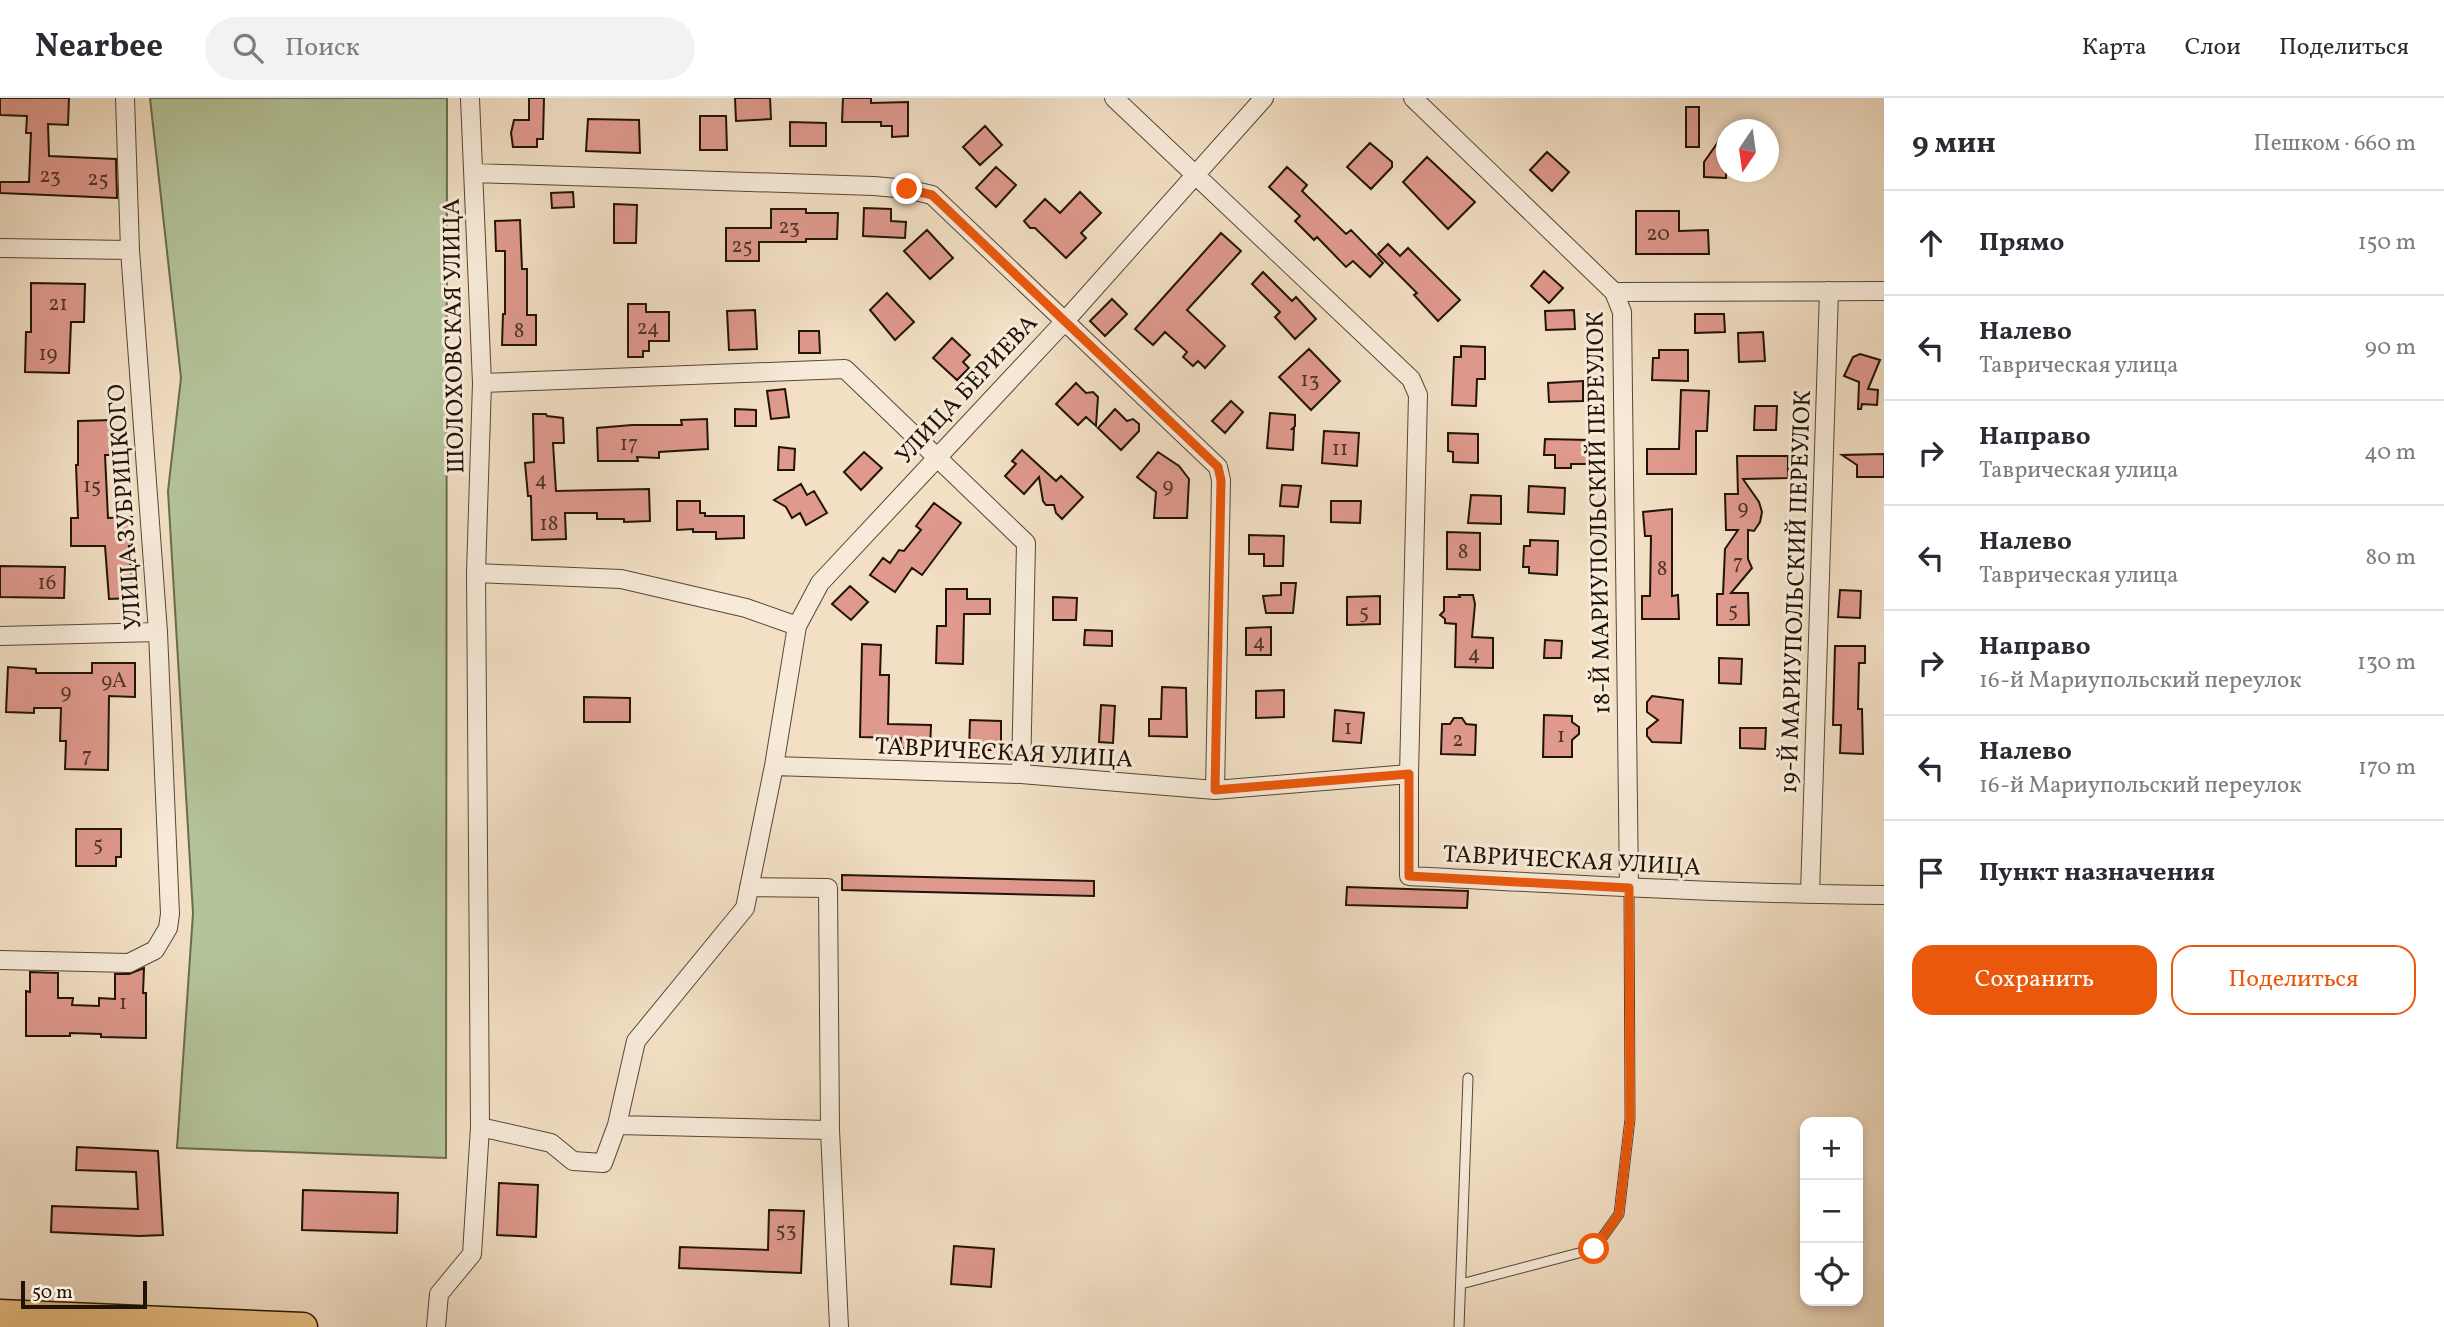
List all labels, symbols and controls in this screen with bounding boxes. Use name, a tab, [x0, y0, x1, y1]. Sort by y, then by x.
search box	[205, 17, 695, 80]
text: Nearbee	[35, 25, 163, 71]
icon: search	[229, 29, 267, 67]
text: Поиск	[285, 30, 360, 66]
text: Карта	[2082, 31, 2147, 65]
text: Слои	[2185, 31, 2241, 65]
text: Поделиться	[2279, 31, 2409, 65]
north arrow	[1716, 119, 1779, 182]
text: 9 мин	[1912, 123, 1996, 165]
text: Пешком · 660 m	[2254, 128, 2416, 160]
house number: 23	[39, 162, 61, 191]
house number: 25	[87, 165, 109, 194]
route end	[891, 173, 922, 204]
street label: ШОЛОХОВСКАЯ УЛИЦА	[436, 198, 474, 474]
house number: 23	[778, 213, 800, 242]
house number: 20	[1646, 220, 1670, 249]
icon: ahead	[1912, 224, 1950, 262]
text: Прямо	[1979, 225, 2064, 261]
text: 150 m	[2358, 227, 2416, 259]
house number: 25	[731, 232, 753, 261]
house number: 21	[48, 290, 68, 319]
street label: УЛИЦА БЕРИЕВА	[889, 308, 1046, 473]
street label: 18-Й МАРИУПОЛЬСКИЙ ПЕРЕУЛОК	[1579, 311, 1621, 715]
house number: 24	[636, 314, 660, 343]
text: Налево	[1979, 314, 2072, 350]
house number: 8	[514, 317, 524, 346]
icon: left	[1912, 329, 1950, 367]
text: 90 m	[2365, 332, 2416, 364]
house number: 19	[38, 340, 58, 369]
text: Таврическая улица	[1979, 350, 2179, 382]
house number: 13	[1301, 366, 1319, 395]
street label: УЛИЦА ЗУБРИЦКОГО	[100, 383, 152, 631]
street label: 19-Й МАРИУПОЛЬСКИЙ ПЕРЕУЛОК	[1773, 390, 1821, 794]
text: Направо	[1979, 419, 2091, 455]
house number: 17	[620, 430, 638, 459]
icon: right	[1912, 434, 1950, 472]
house number: 11	[1332, 435, 1348, 464]
text: 40 m	[2364, 437, 2416, 469]
text: Таврическая улица	[1979, 455, 2179, 487]
house number: 4	[535, 466, 547, 495]
house number: 15	[83, 472, 101, 501]
house number: 9	[1163, 472, 1174, 501]
house number: 9	[1738, 494, 1749, 523]
house number: 18	[540, 510, 558, 539]
text: Налево	[1979, 524, 2072, 560]
house number: 8	[1458, 538, 1468, 567]
icon: left	[1912, 539, 1950, 577]
text: 80 m	[2366, 542, 2416, 574]
house number: 7	[1733, 549, 1743, 578]
house number: 8	[1657, 555, 1667, 584]
text: Таврическая улица	[1979, 560, 2179, 592]
house number: 16	[38, 569, 56, 598]
house number: 5	[1728, 596, 1738, 625]
house number: 5	[1359, 598, 1369, 627]
house number: 4	[1253, 628, 1265, 657]
text: Направо	[1979, 629, 2091, 665]
house number: 4	[1468, 640, 1480, 669]
icon: right	[1912, 644, 1950, 682]
text: 130 m	[2357, 647, 2416, 679]
text: 16-й Мариупольский переулок	[1979, 665, 2302, 697]
house number: 9А	[101, 667, 127, 696]
house number: 9	[61, 678, 72, 707]
house number: 1	[1344, 714, 1352, 743]
house number: 1	[1557, 722, 1565, 751]
house number: 2	[1452, 726, 1464, 755]
street label: ТАВРИЧЕСКАЯ УЛИЦА	[874, 730, 1134, 778]
text: Налево	[1979, 734, 2072, 770]
house number: 7	[82, 742, 92, 771]
icon: left	[1912, 749, 1950, 787]
text: 170 m	[2358, 752, 2416, 784]
text: 16-й Мариупольский переулок	[1979, 770, 2302, 802]
house number: 5	[93, 830, 103, 859]
street label: ТАВРИЧЕСКАЯ УЛИЦА	[1442, 838, 1702, 886]
icon: arrive	[1912, 854, 1950, 892]
text: Пункт назначения	[1979, 855, 2215, 891]
button: Сохранить	[1912, 945, 2157, 1015]
button: Поделиться	[2171, 945, 2416, 1015]
house number: 1	[119, 989, 127, 1018]
map controls	[1800, 1117, 1863, 1306]
button: +	[1800, 1117, 1863, 1180]
button: −	[1800, 1180, 1863, 1243]
house number: 53	[776, 1216, 796, 1245]
route start	[1578, 1233, 1609, 1264]
button: locate	[1800, 1243, 1863, 1306]
scale bar	[21, 1278, 147, 1310]
text: 50 m	[32, 1280, 73, 1306]

